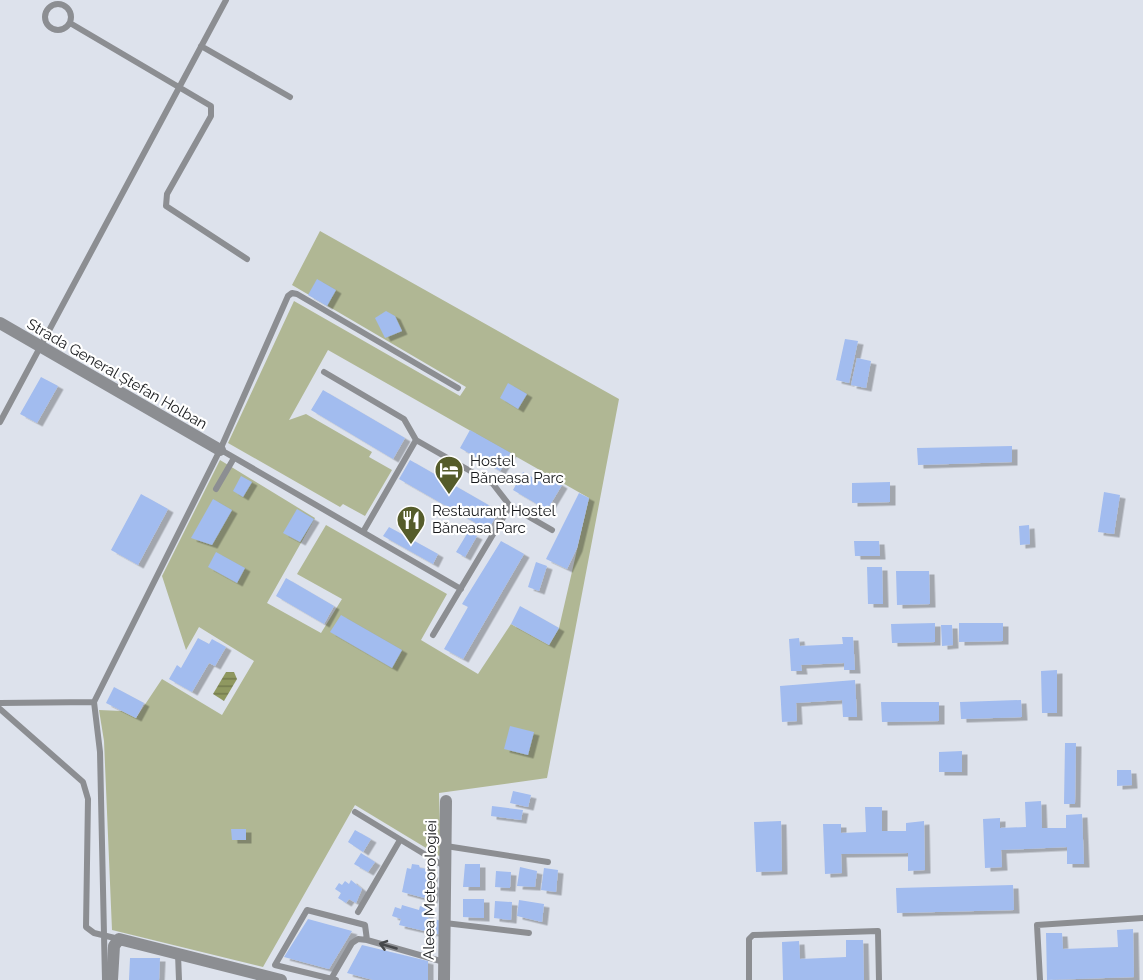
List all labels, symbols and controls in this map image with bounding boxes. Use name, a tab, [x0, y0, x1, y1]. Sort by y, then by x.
street label: Strada General Ștefan Holban	[24, 315, 210, 433]
place label: Hostel Băneasa Parc	[470, 452, 564, 487]
hotel icon: Hostel Băneasa Parc	[433, 454, 465, 496]
place label: Restaurant Hostel Băneasa Parc	[432, 502, 556, 537]
restaurant icon: Restaurant Hostel Băneasa Parc	[395, 504, 427, 546]
street label: Aleea Meteorologiei	[420, 820, 440, 960]
one-way arrow	[379, 940, 398, 951]

